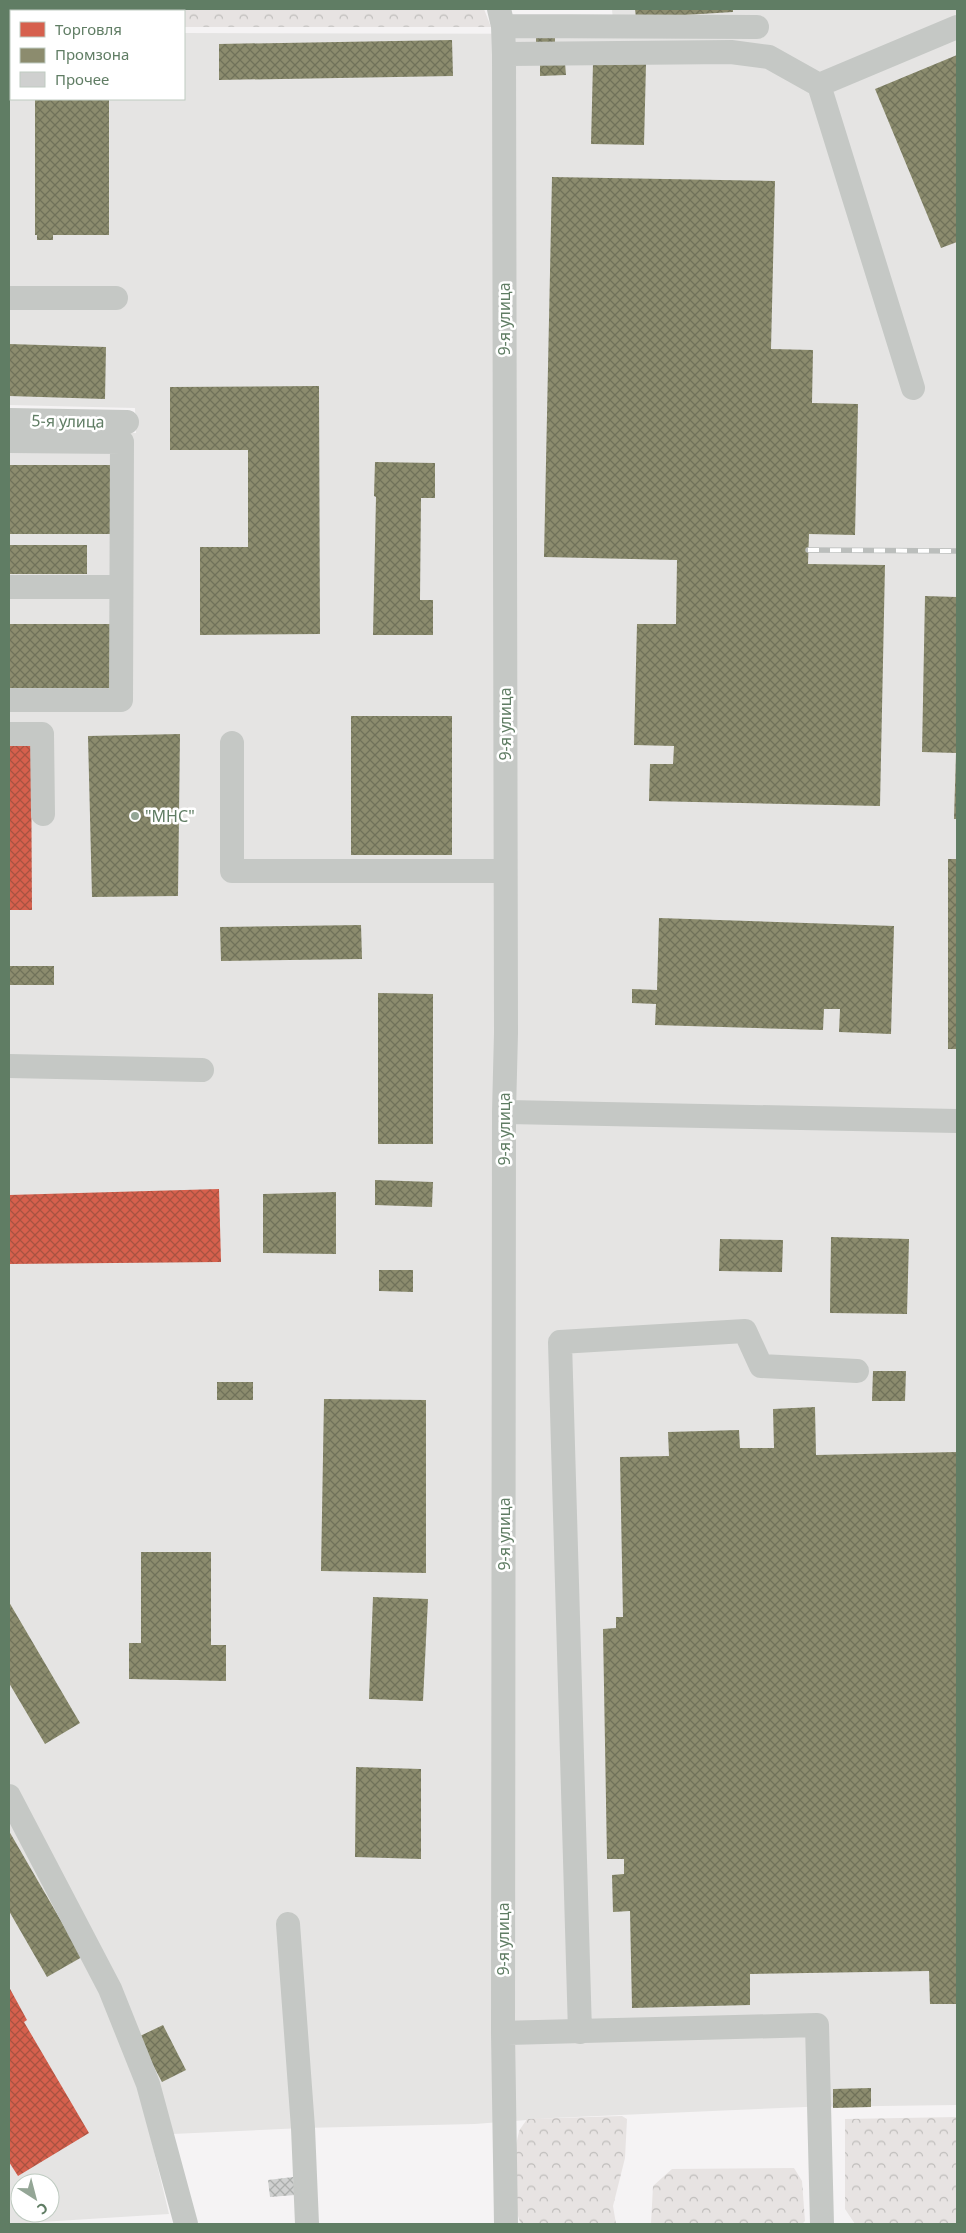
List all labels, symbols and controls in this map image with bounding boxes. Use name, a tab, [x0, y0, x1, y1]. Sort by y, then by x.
legend	[10, 10, 185, 100]
text: Торговля	[55, 19, 122, 39]
text: Промзона	[55, 44, 129, 64]
text: Прочее	[55, 69, 109, 89]
street label: 9-я улица	[493, 282, 515, 356]
street label: 5-я улица	[31, 409, 105, 433]
street label: 9-я улица	[494, 687, 516, 761]
place label: "МНС"	[145, 805, 195, 827]
marker: "МНС"	[129, 810, 141, 822]
street label: 9-я улица	[493, 1092, 515, 1166]
street label: 9-я улица	[493, 1497, 515, 1571]
street label: 9-я улица	[492, 1902, 514, 1976]
north arrow	[10, 2173, 60, 2223]
text: С	[34, 2199, 52, 2219]

